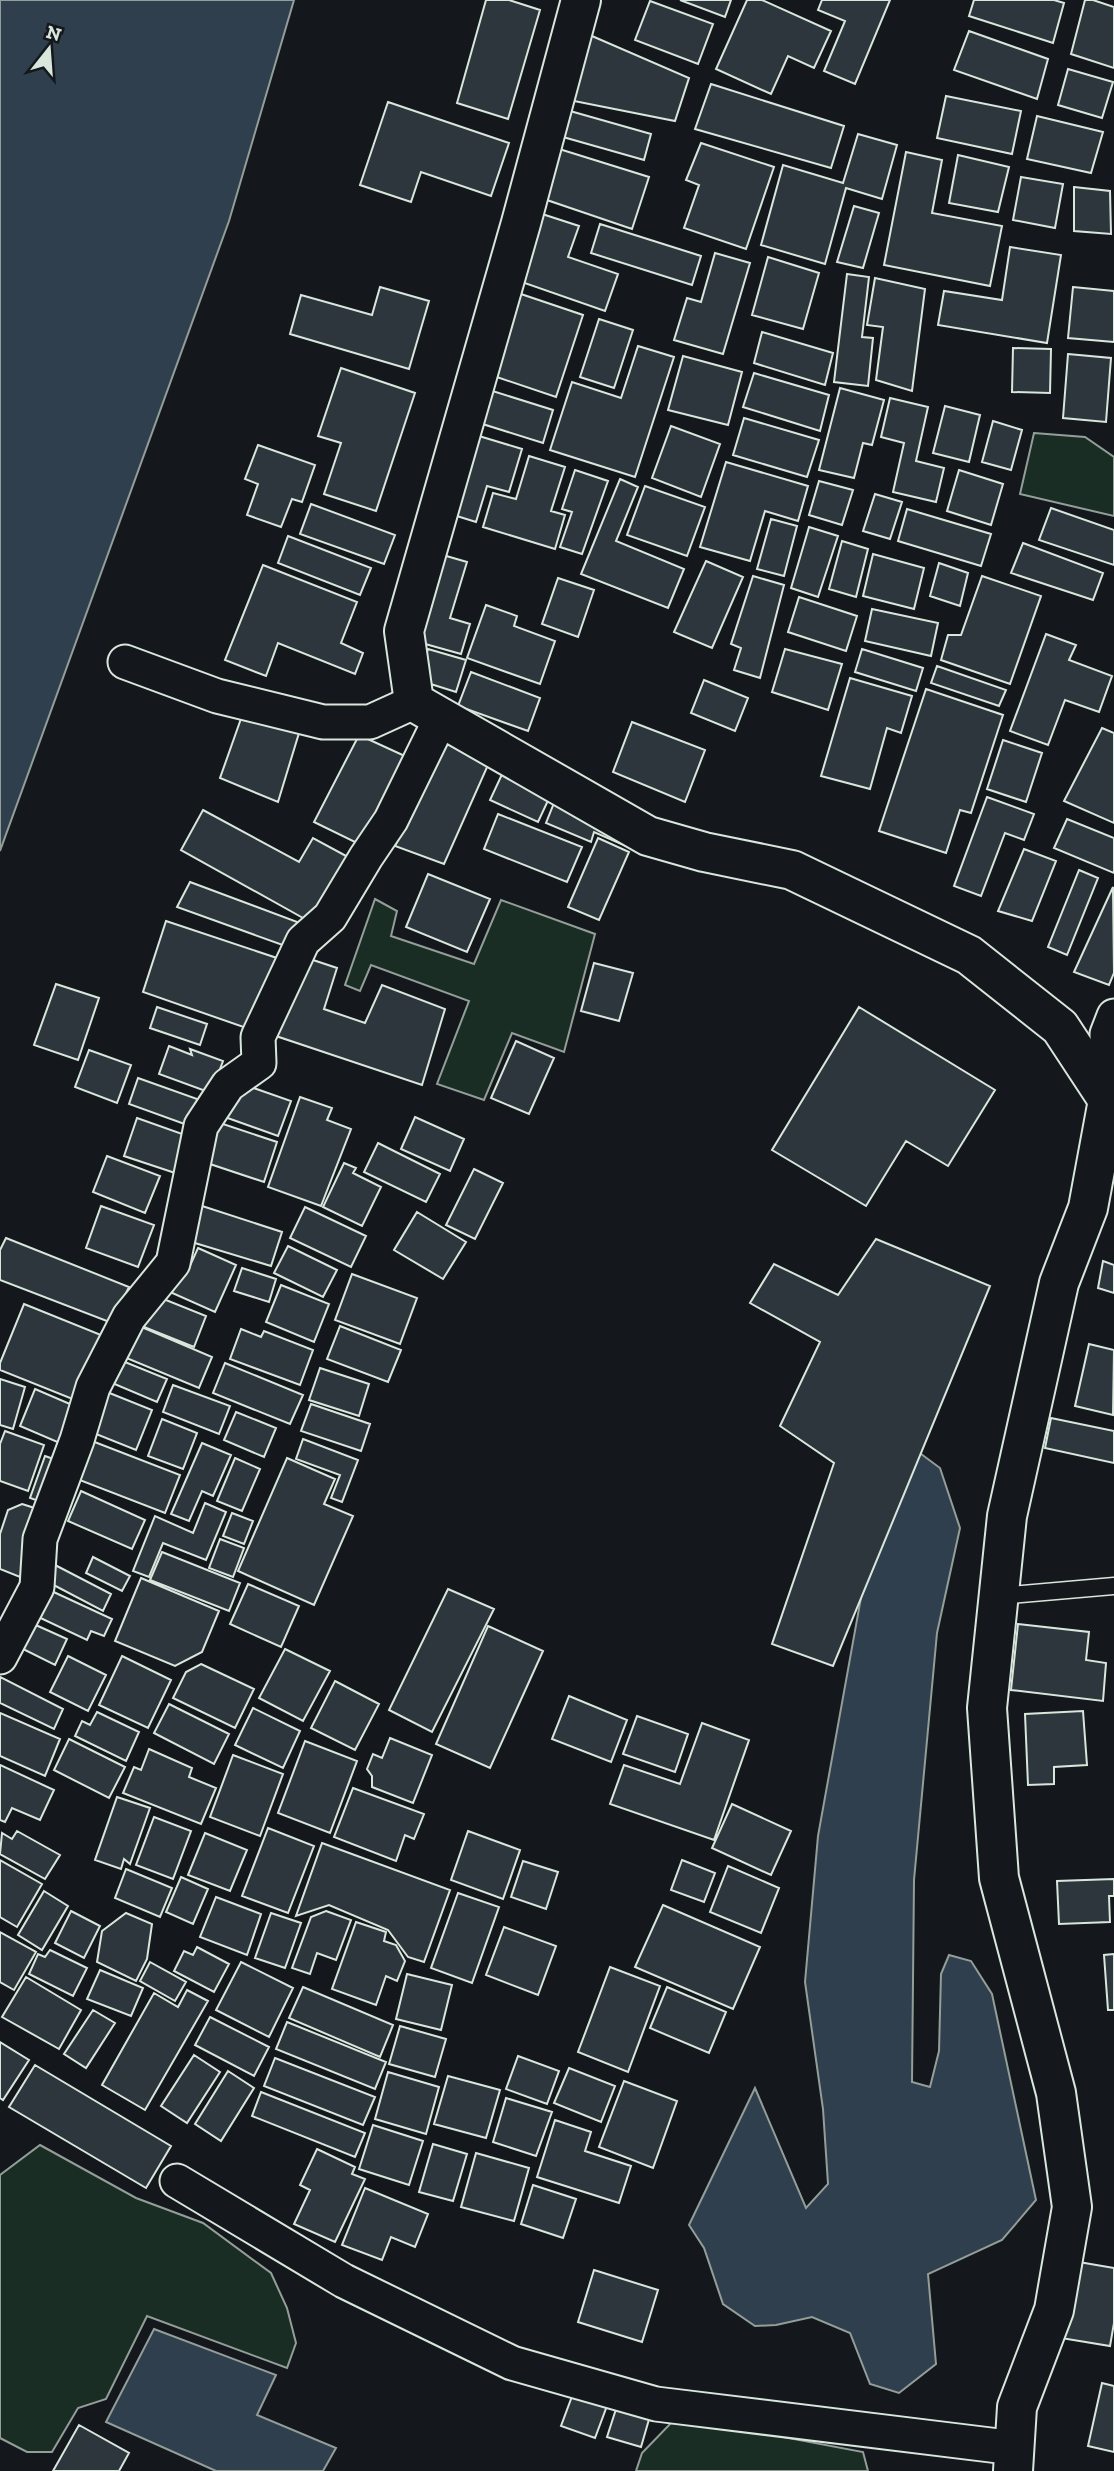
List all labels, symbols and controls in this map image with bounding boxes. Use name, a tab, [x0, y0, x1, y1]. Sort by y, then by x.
north arrow	[14, 14, 84, 84]
text: N	[44, 20, 64, 46]

